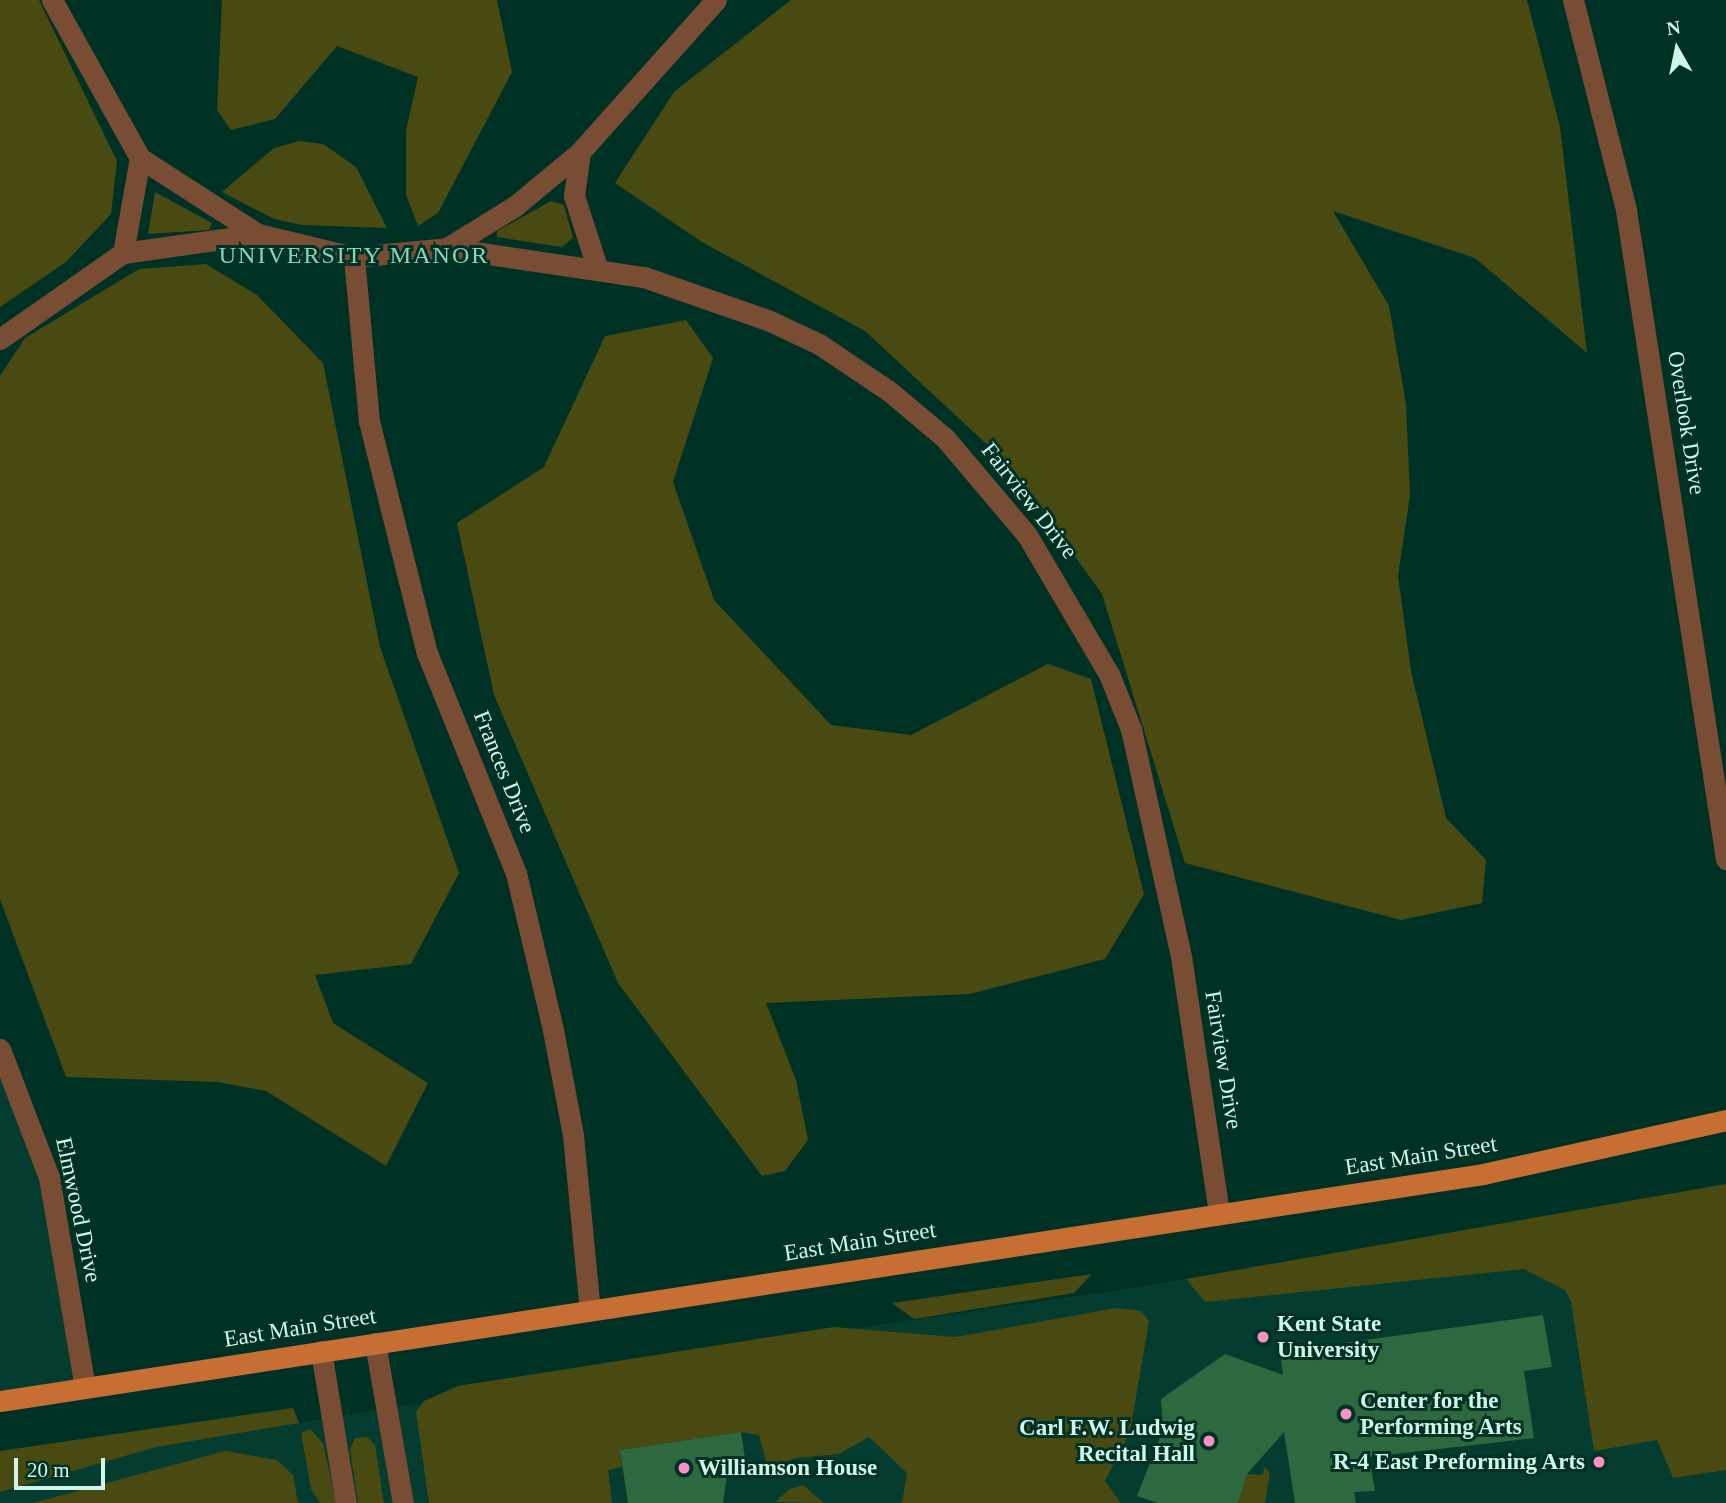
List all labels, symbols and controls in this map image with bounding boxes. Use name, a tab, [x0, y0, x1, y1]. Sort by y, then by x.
north arrow	[1642, 14, 1712, 84]
text: N	[1665, 16, 1682, 39]
district label: UNIVERSITY MANOR	[220, 242, 488, 270]
street label: Overlook Drive	[1661, 349, 1711, 497]
street label: Fairview Drive	[975, 437, 1083, 565]
street label: Frances Drive	[467, 707, 541, 837]
street label: Fairview Drive	[1198, 989, 1248, 1131]
street label: East Main Street	[1343, 1130, 1499, 1182]
street label: Elmwood Drive	[49, 1135, 107, 1285]
street label: East Main Street	[782, 1216, 938, 1268]
street label: East Main Street	[222, 1302, 378, 1354]
place label: Kent State University	[1277, 1310, 1381, 1364]
marker: Kent State University	[1255, 1329, 1271, 1345]
place label: Center for the Performing Arts	[1360, 1387, 1523, 1441]
marker: Center for the Performing Arts	[1338, 1406, 1354, 1422]
place label: Carl F.W. Ludwig Recital Hall	[1019, 1414, 1195, 1468]
marker: Carl F.W. Ludwig Recital Hall	[1201, 1433, 1217, 1449]
scale bar	[18, 1444, 108, 1488]
place label: R-4 East Preforming Arts	[1332, 1448, 1585, 1476]
place label: Williamson House	[698, 1454, 877, 1482]
marker: R-4 East Preforming Arts	[1591, 1454, 1607, 1470]
text: 20 m	[27, 1458, 70, 1482]
marker: Williamson House	[676, 1460, 692, 1476]

